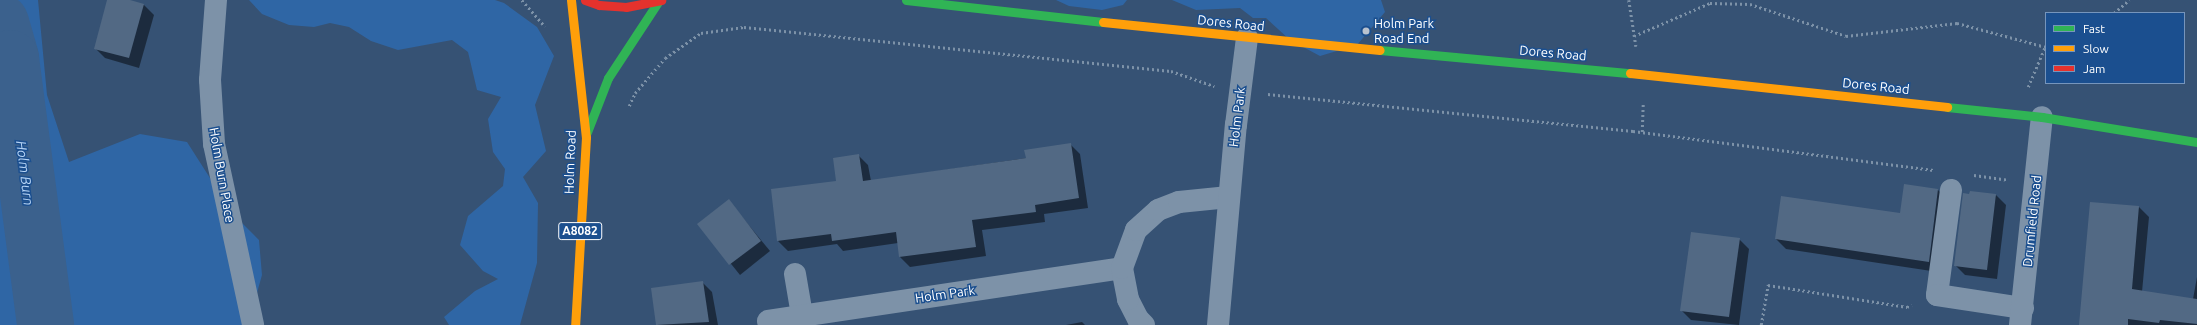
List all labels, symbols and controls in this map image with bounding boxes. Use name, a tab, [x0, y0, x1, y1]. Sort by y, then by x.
street label: Dores Road	[1197, 12, 1265, 34]
legend	[2045, 12, 2185, 84]
place label: Holm Park Road End	[1374, 16, 1434, 47]
text: Fast	[2083, 22, 2105, 35]
marker: Holm Park Road End	[1361, 26, 1371, 36]
street label: Dores Road	[1519, 42, 1587, 64]
text: Slow	[2083, 42, 2109, 55]
text: Jam	[2083, 62, 2105, 75]
street label: Dores Road	[1842, 75, 1910, 97]
street label: Holm Park	[1226, 86, 1248, 148]
street label: Holm Burn Place	[206, 126, 238, 224]
street label: Holm Road	[561, 130, 579, 194]
water label: Holm Burn	[13, 140, 37, 206]
street label: Drumfield Road	[2019, 174, 2045, 268]
road number: A8082	[558, 221, 602, 241]
street label: Holm Park	[914, 282, 976, 306]

